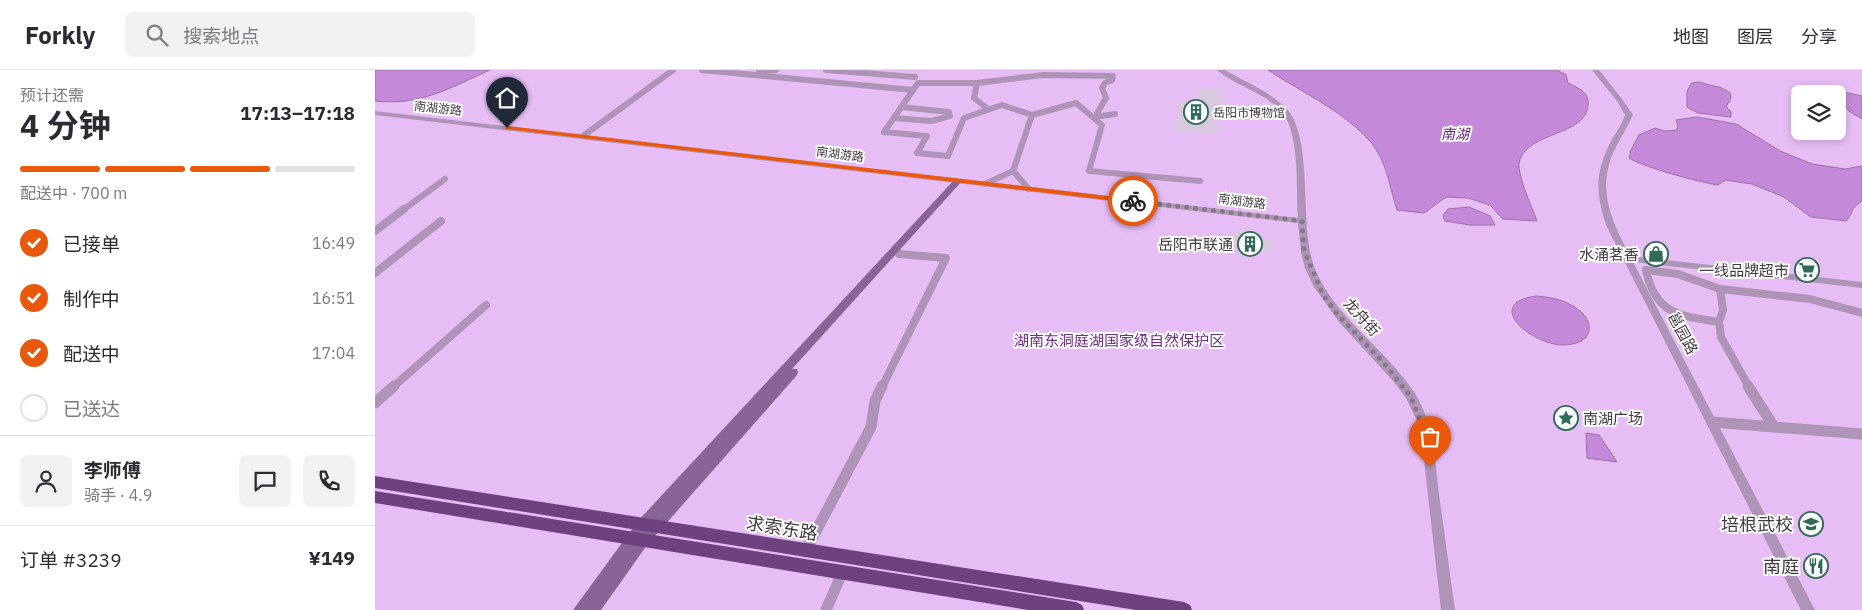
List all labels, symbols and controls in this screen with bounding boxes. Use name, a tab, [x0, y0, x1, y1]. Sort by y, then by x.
search box	[125, 12, 475, 57]
text: Forkly	[25, 19, 95, 51]
icon: search	[143, 21, 171, 49]
text: 搜索地点	[183, 24, 259, 48]
text: 地图	[1673, 25, 1709, 48]
text: 图层	[1737, 25, 1773, 48]
text: 分享	[1801, 25, 1837, 48]
pin	[486, 77, 528, 128]
icon: home	[493, 84, 521, 112]
text: 预计还需	[20, 85, 84, 105]
map controls	[1791, 85, 1846, 140]
button: layers	[1791, 85, 1846, 140]
street label: 南湖游路	[413, 98, 463, 118]
building icon: 岳阳市博物馆	[1183, 99, 1209, 125]
text: 17:13–17:18	[240, 101, 355, 125]
text: 4 分钟	[20, 104, 111, 146]
place label: 岳阳市博物馆	[1213, 105, 1285, 120]
water label: 南湖	[1441, 125, 1471, 143]
street label: 南湖游路	[815, 144, 865, 164]
courier	[1108, 176, 1158, 226]
text: 配送中 · 700 m	[20, 183, 127, 203]
icon: bike	[1119, 187, 1147, 215]
street label: 南湖游路	[1217, 191, 1267, 211]
icon: check	[20, 229, 48, 257]
building icon: 岳阳市联通	[1237, 231, 1263, 257]
text: 已接单	[63, 232, 120, 256]
text: 16:49	[312, 233, 355, 253]
place label: 岳阳市联通	[1158, 235, 1233, 254]
shop icon: 水涌茗香	[1643, 241, 1669, 267]
place label: 水涌茗香	[1579, 245, 1639, 264]
supermarket icon: 一线品牌超市	[1794, 257, 1820, 283]
place label: 一线品牌超市	[1699, 261, 1789, 280]
icon: check	[20, 284, 48, 312]
text: 制作中	[63, 287, 120, 311]
text: 16:51	[312, 288, 355, 308]
street label: 龙舟街	[1340, 294, 1384, 340]
street label: 邕园路	[1664, 309, 1702, 357]
park label: 湖南东洞庭湖国家级自然保护区	[1014, 331, 1224, 350]
icon: check	[20, 339, 48, 367]
text: 配送中	[63, 342, 120, 366]
text: 17:04	[312, 343, 355, 363]
text: 已送达	[63, 397, 120, 421]
place icon: 南湖广场	[1553, 405, 1579, 431]
place label: 南湖广场	[1583, 409, 1643, 428]
pin	[1409, 416, 1451, 467]
icon: bag	[1416, 423, 1444, 451]
button: person	[20, 455, 72, 507]
button: chat	[239, 455, 291, 507]
button: phone	[303, 455, 355, 507]
text: 李师傅	[84, 458, 141, 482]
text: 骑手 · 4.9	[84, 485, 152, 505]
street label: 求索东路	[745, 511, 819, 545]
school or university icon: 培根武校	[1798, 511, 1824, 537]
place label: 培根武校	[1721, 513, 1793, 536]
text: ¥149	[308, 546, 355, 570]
text: 订单 #3239	[20, 548, 122, 572]
restaurant icon: 南庭	[1803, 553, 1829, 579]
place label: 南庭	[1763, 555, 1799, 578]

